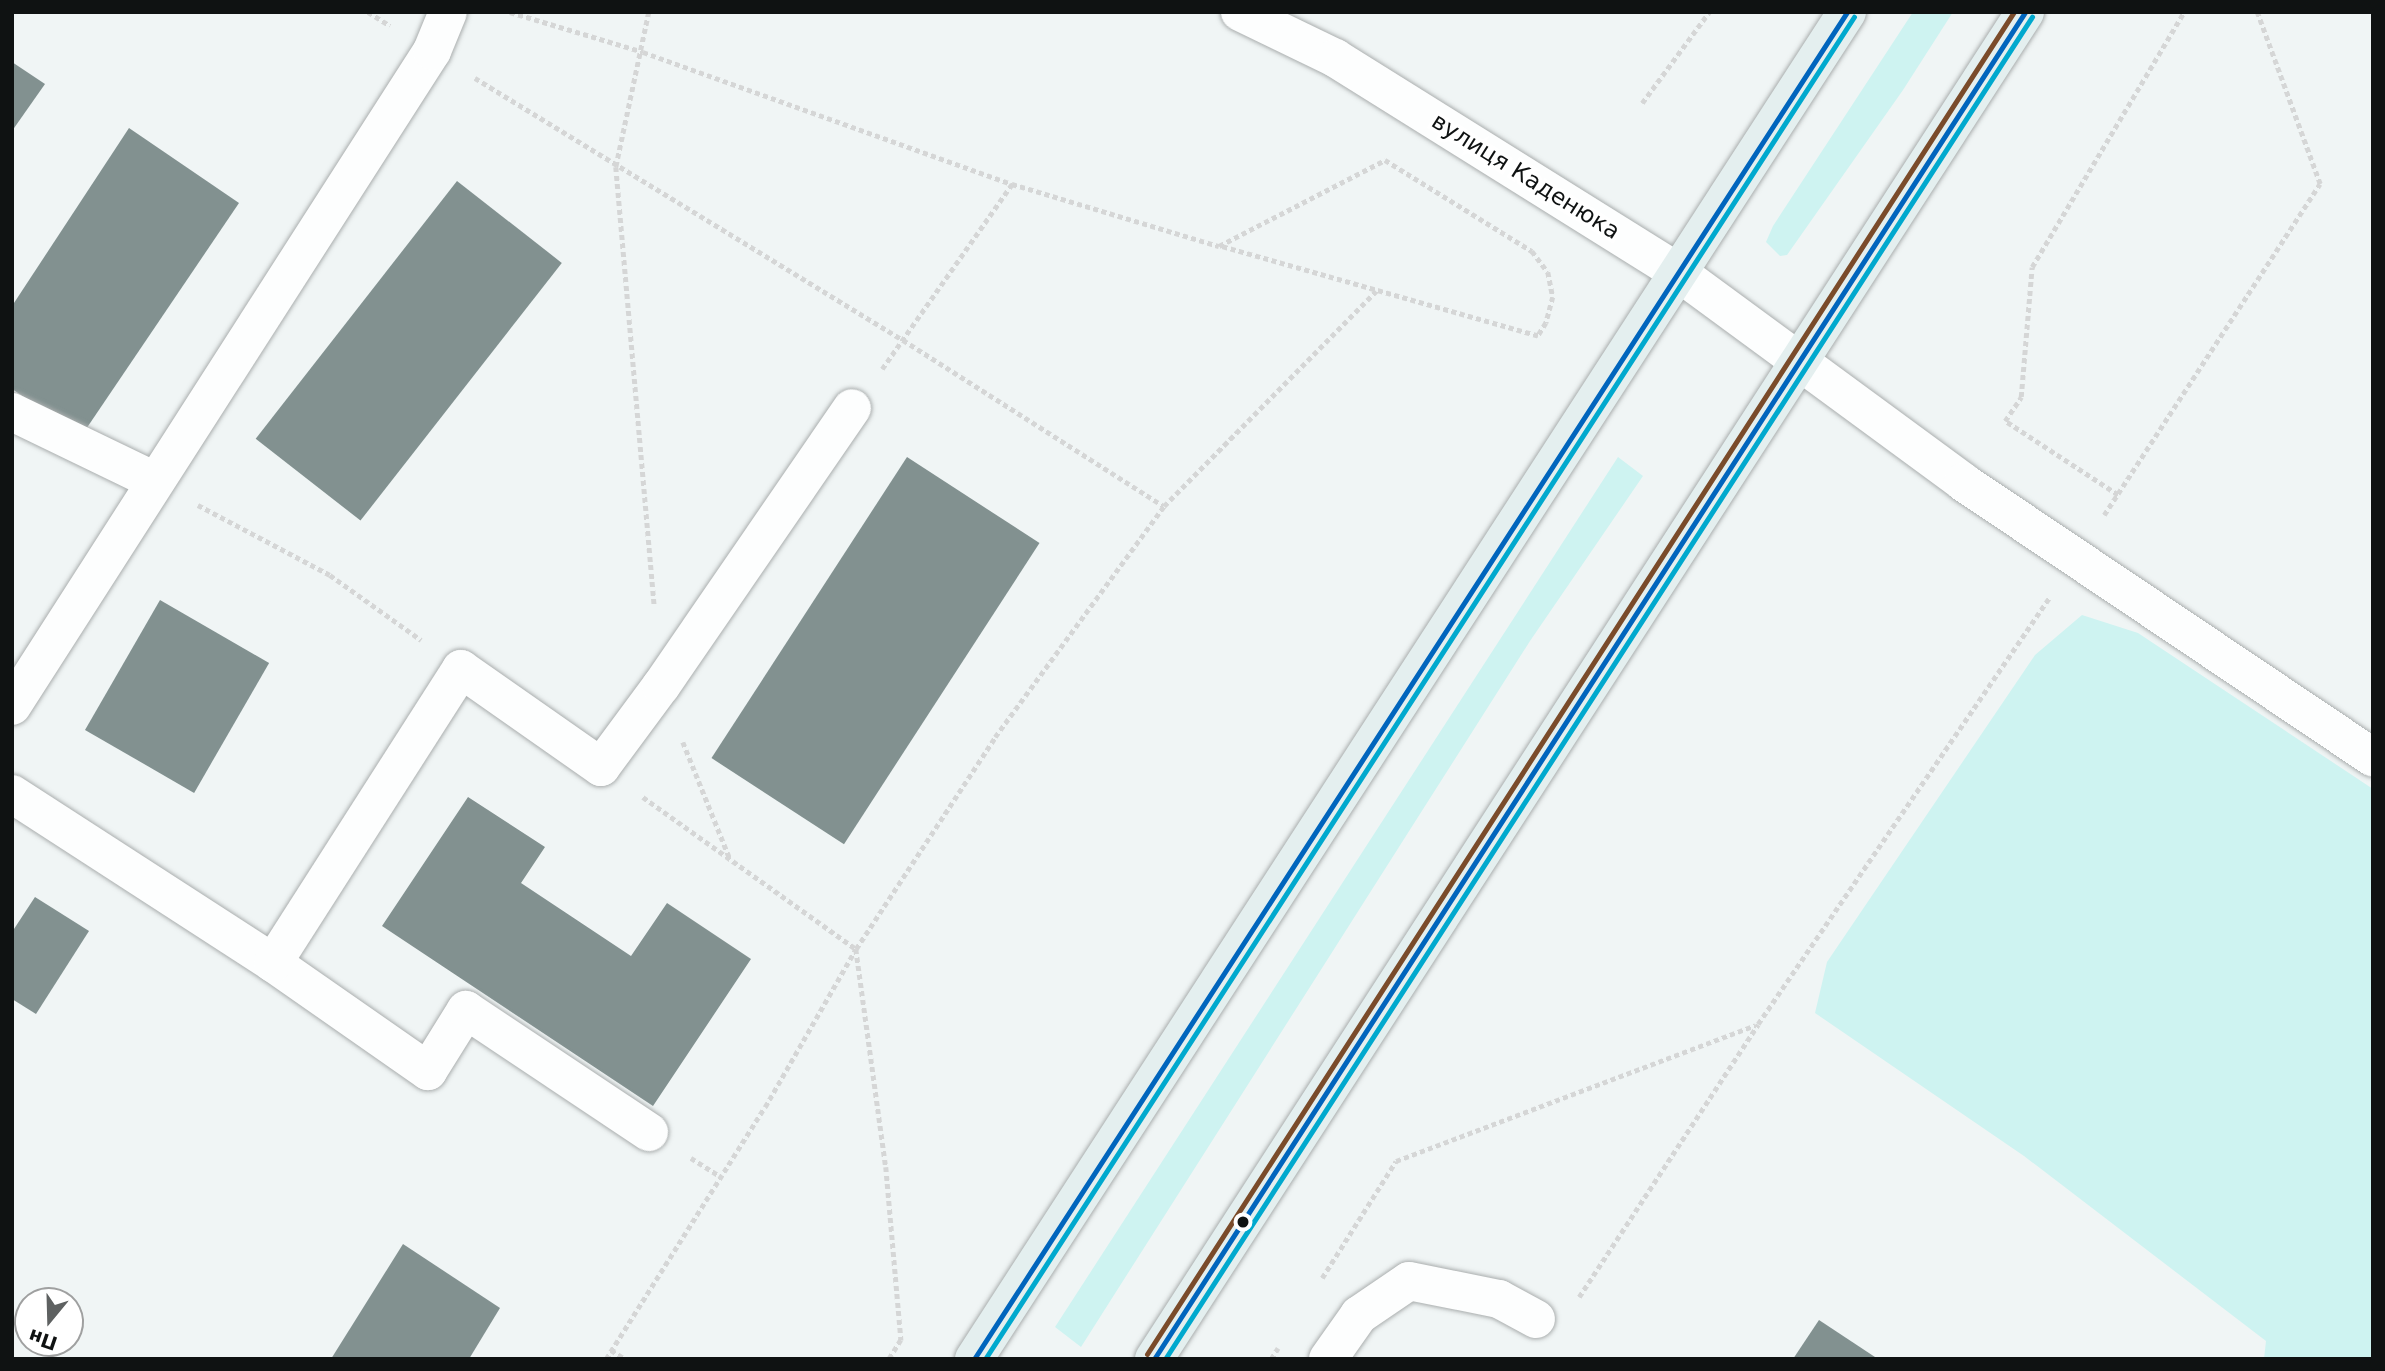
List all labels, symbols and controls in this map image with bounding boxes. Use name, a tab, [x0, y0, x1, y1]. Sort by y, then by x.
street label: вулиця Каденюка	[1427, 107, 1625, 245]
unlabelled marker	[1236, 1215, 1250, 1229]
north arrow	[14, 1287, 84, 1357]
text: Пн	[26, 1325, 60, 1355]

